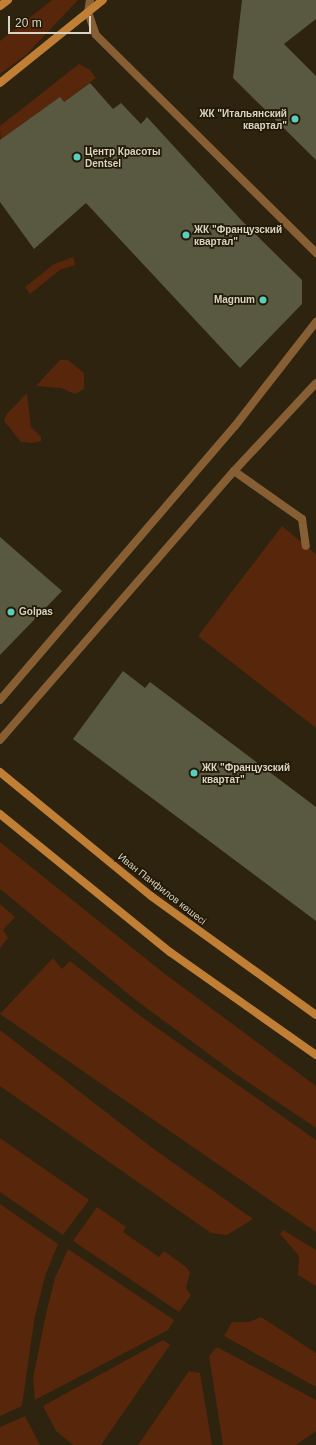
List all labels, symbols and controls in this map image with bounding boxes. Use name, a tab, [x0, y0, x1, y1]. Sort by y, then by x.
scale bar	[10, 8, 93, 34]
text: 20 m	[15, 16, 42, 30]
place label: ЖК "Итальянский квартал"	[199, 107, 287, 130]
marker: ЖК "Итальянский квартал"	[290, 114, 300, 124]
place label: Центр Красоты Dentsel	[85, 145, 160, 168]
marker: Центр Красоты Dentsel	[72, 152, 82, 162]
place label: ЖК "Французский квартал"	[194, 223, 282, 246]
marker: ЖК "Французский квартал"	[181, 230, 191, 240]
place label: Magnum	[214, 294, 255, 306]
marker: Magnum	[258, 295, 268, 305]
place label: Golpas	[19, 606, 53, 618]
marker: Golpas	[6, 607, 16, 617]
place label: ЖК "Французский квартат"	[202, 761, 290, 784]
marker: ЖК "Французский квартат"	[189, 768, 199, 778]
street label: Иван Панфилов көшесі	[115, 851, 209, 927]

